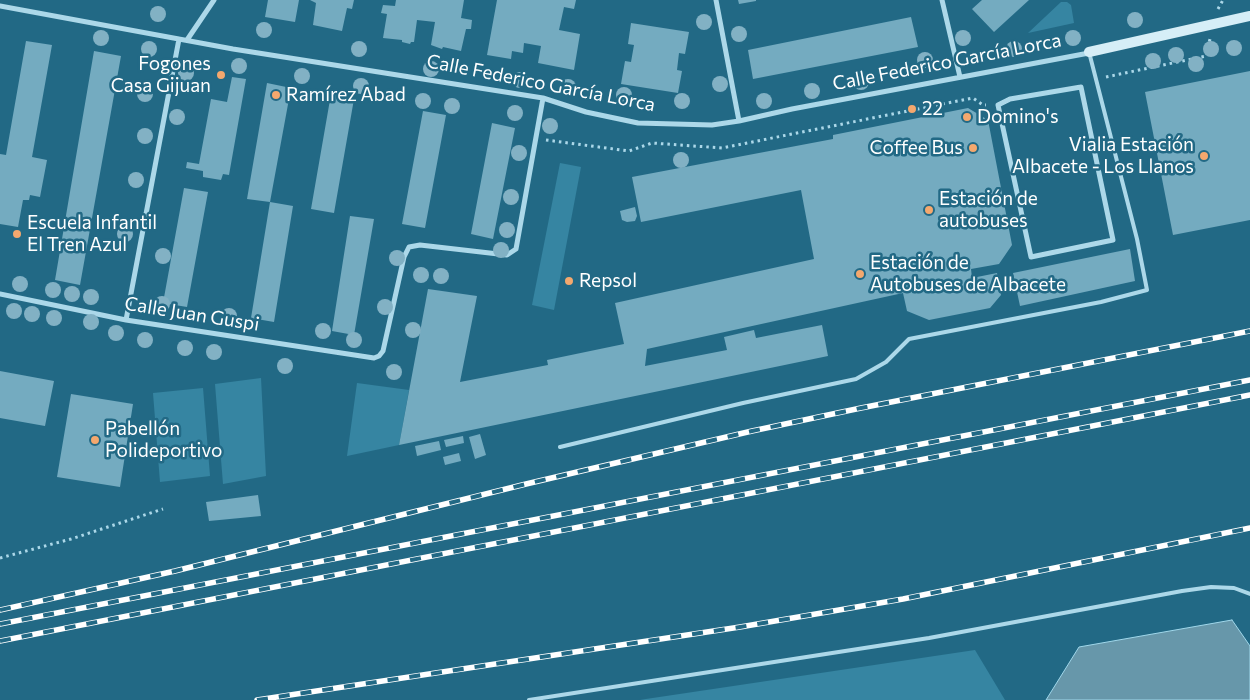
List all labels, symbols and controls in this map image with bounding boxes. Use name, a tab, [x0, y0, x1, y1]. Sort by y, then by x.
street label: Calle Federico García Lorca	[831, 29, 1063, 95]
street label: Calle Federico García Lorca	[425, 50, 657, 116]
place label: Fogones Casa Gijuan	[111, 53, 211, 97]
marker: Fogones Casa Gijuan	[215, 69, 227, 81]
place label: Ramírez Abad	[286, 84, 406, 106]
marker: Ramírez Abad	[270, 89, 282, 101]
place label: 22	[922, 98, 943, 120]
marker: 22	[906, 103, 918, 115]
place label: Domino's	[977, 106, 1059, 128]
marker: Domino's	[961, 111, 973, 123]
place label: Vialia Estación Albacete - Los Llanos	[1012, 134, 1194, 178]
place label: Coffee Bus	[869, 137, 963, 159]
marker: Coffee Bus	[967, 142, 979, 154]
marker: Vialia Estación Albacete - Los Llanos	[1198, 150, 1210, 162]
place label: Estación de autobuses	[939, 188, 1038, 232]
marker: Estación de autobuses	[923, 204, 935, 216]
place label: Escuela Infantil El Tren Azul	[27, 212, 157, 256]
marker: Escuela Infantil El Tren Azul	[11, 228, 23, 240]
place label: Estación de Autobuses de Albacete	[870, 252, 1066, 296]
marker: Estación de Autobuses de Albacete	[854, 268, 866, 280]
place label: Repsol	[579, 270, 637, 292]
marker: Repsol	[563, 275, 575, 287]
street label: Calle Juan Guspi	[123, 292, 261, 336]
place label: Pabellón Polideportivo	[105, 418, 222, 462]
marker: Pabellón Polideportivo	[89, 434, 101, 446]

